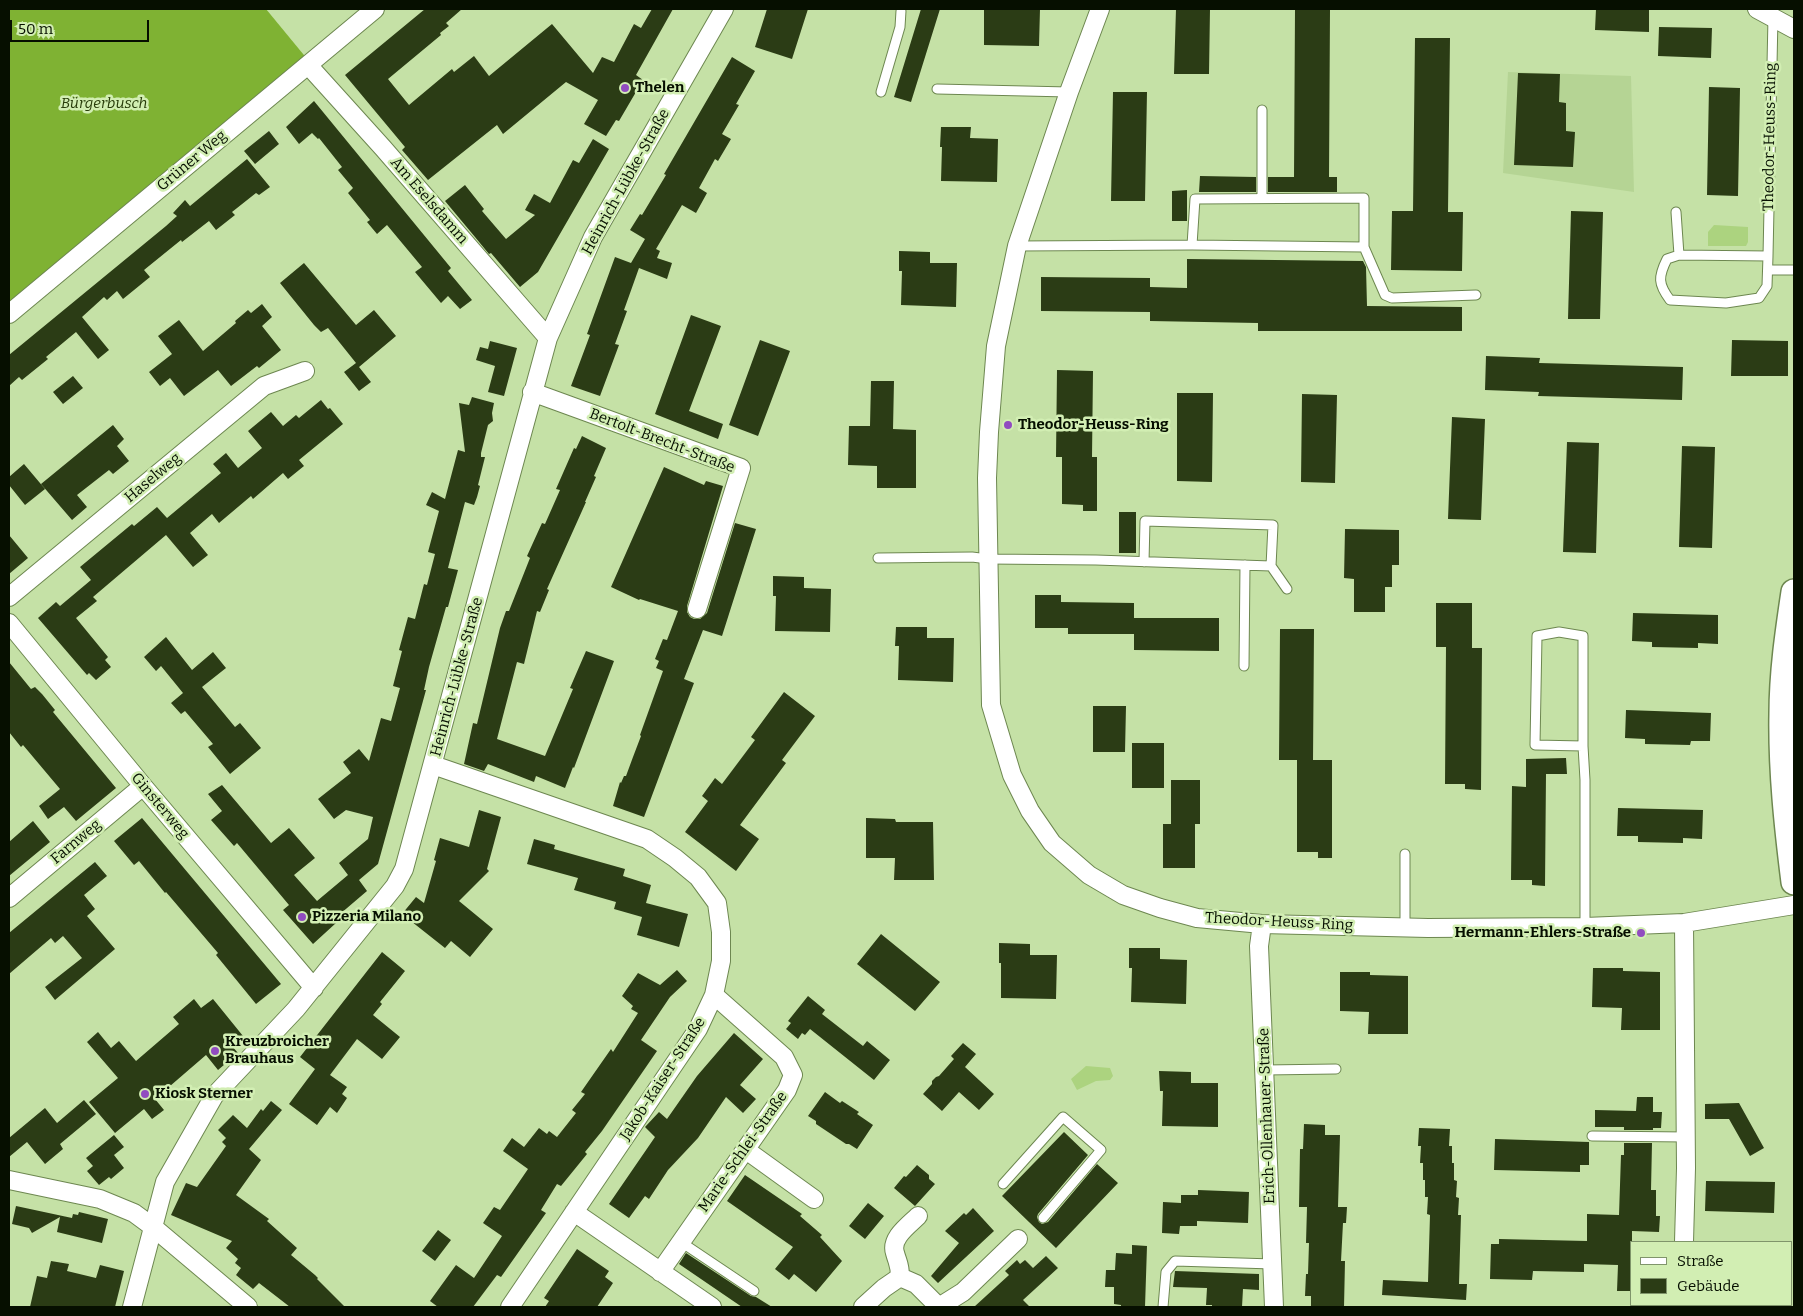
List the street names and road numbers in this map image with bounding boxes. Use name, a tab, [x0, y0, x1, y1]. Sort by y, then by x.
street label: Theodor-Heuss-Ring	[1760, 63, 1780, 211]
street label: Heinrich-Lübke-Straße	[578, 106, 674, 258]
street label: Grüner Weg	[154, 127, 230, 195]
street label: Am Eselsdamm	[386, 154, 472, 248]
street label: Bertolt-Brecht-Straße	[587, 405, 737, 477]
street label: Haselweg	[121, 449, 185, 507]
street label: Heinrich-Lübke-Straße	[427, 596, 487, 758]
street label: Ginsterweg	[127, 769, 193, 843]
street label: Farnweg	[47, 816, 105, 868]
street label: Theodor-Heuss-Ring	[1205, 909, 1353, 935]
street label: Jakob-Kaiser-Straße	[617, 1014, 709, 1144]
street label: Erich-Ollenhauer-Straße	[1255, 1028, 1279, 1204]
street label: Marie-Schlei-Straße	[695, 1088, 791, 1216]

